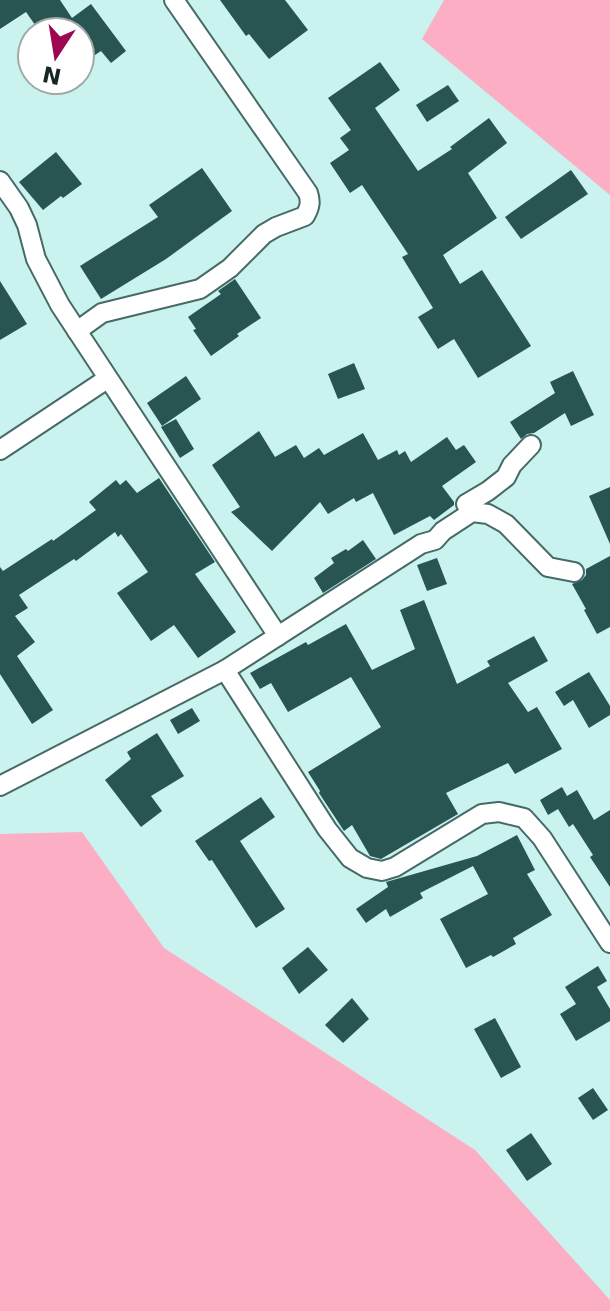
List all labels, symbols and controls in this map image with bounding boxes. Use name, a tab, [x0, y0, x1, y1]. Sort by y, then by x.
north arrow	[16, 16, 96, 96]
text: N	[40, 61, 64, 89]

